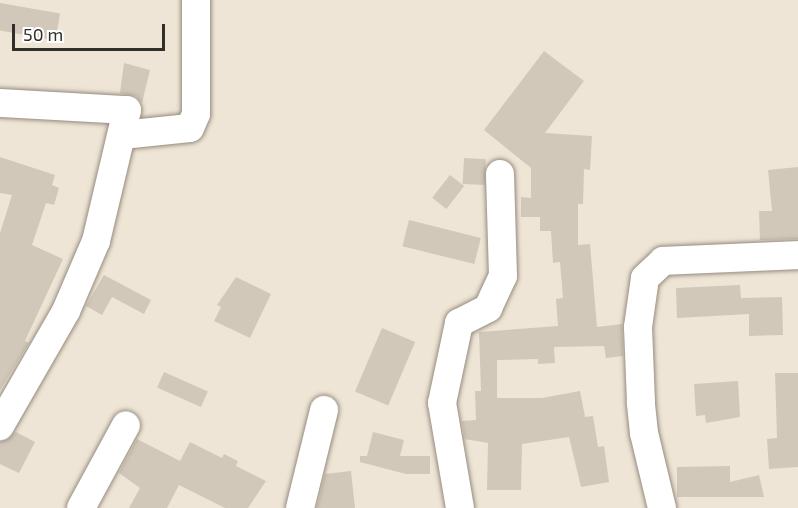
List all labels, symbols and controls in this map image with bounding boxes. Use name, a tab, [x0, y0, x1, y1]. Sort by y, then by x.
scale bar	[15, 12, 168, 50]
text: 50 m	[23, 23, 63, 45]

